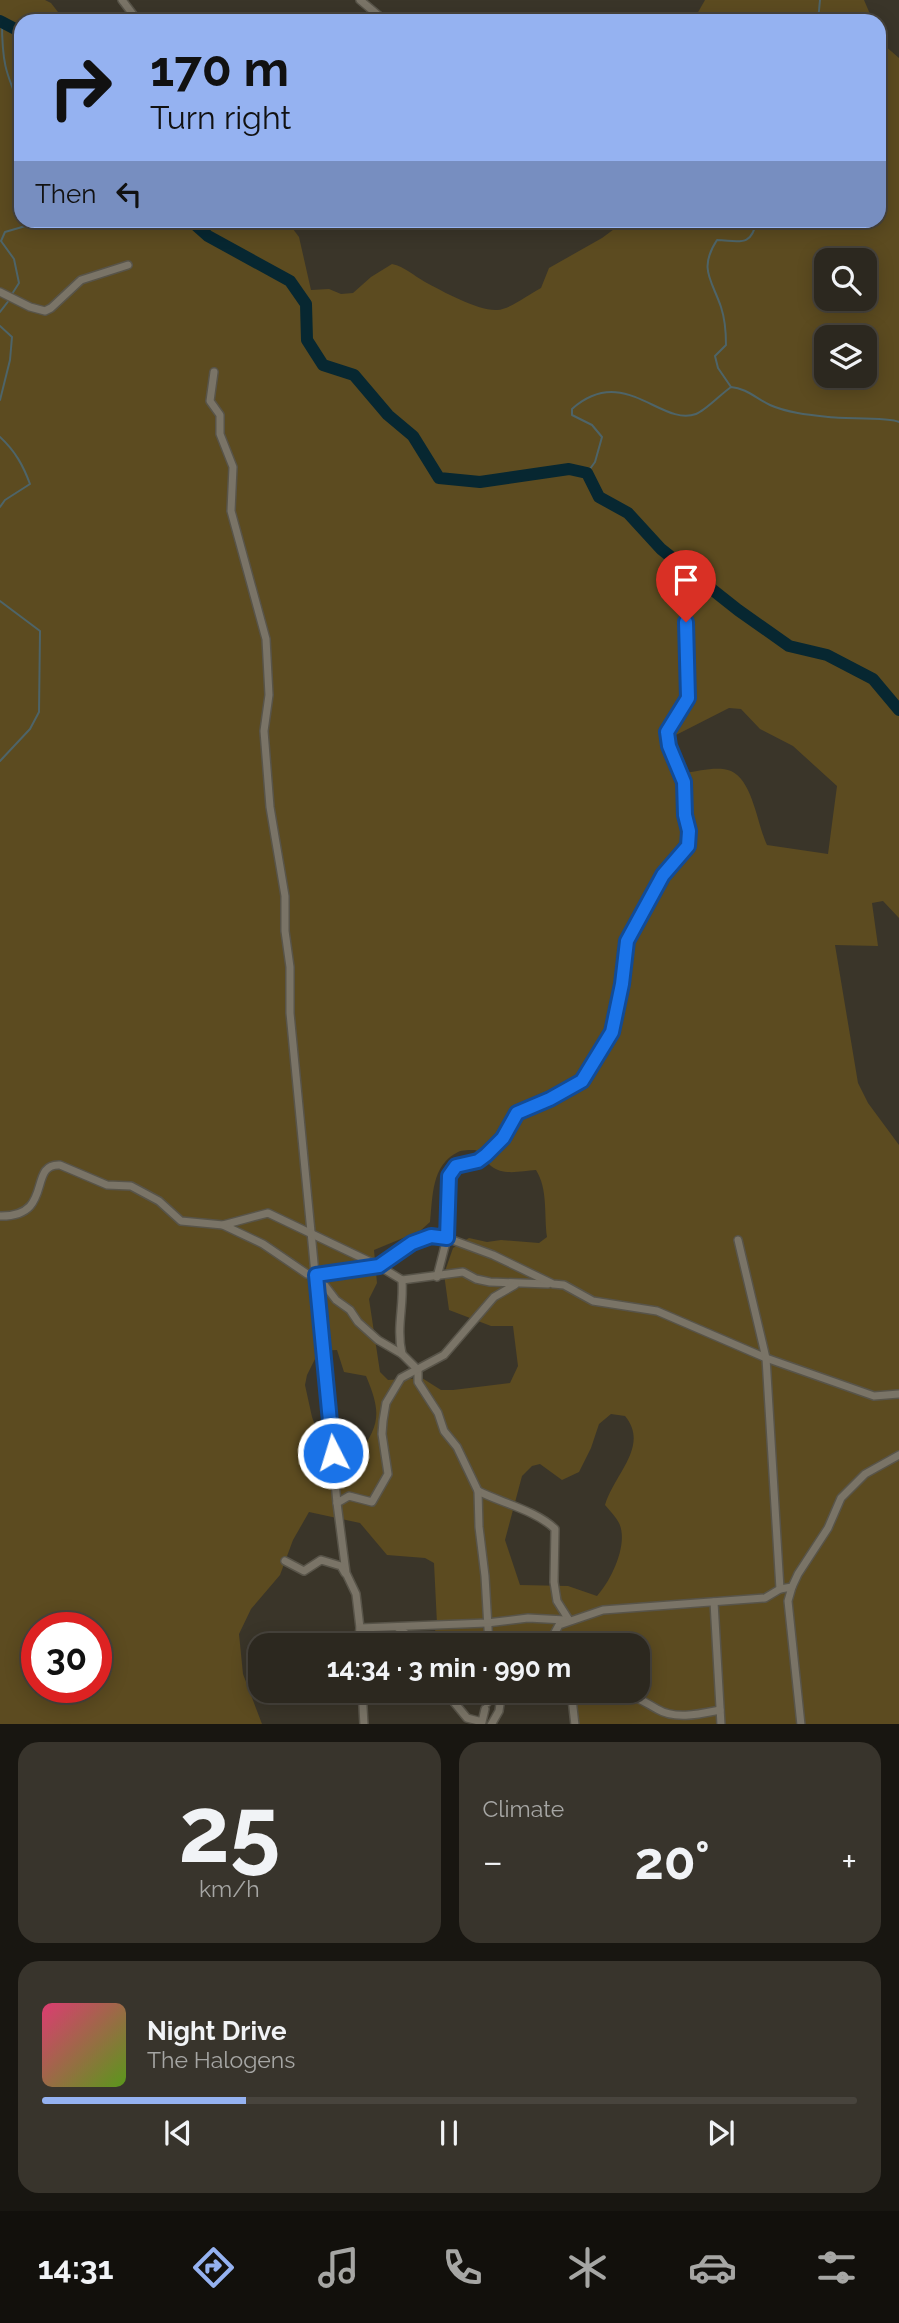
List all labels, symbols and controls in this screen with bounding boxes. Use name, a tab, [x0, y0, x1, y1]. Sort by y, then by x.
text: 170 m	[150, 40, 289, 97]
icon: right	[35, 42, 126, 133]
text: Turn right	[150, 99, 291, 136]
icon: left	[110, 175, 148, 213]
text: Then	[35, 179, 96, 209]
map controls	[814, 248, 877, 388]
button: search	[814, 248, 877, 311]
button: layers	[814, 325, 877, 388]
pin	[656, 550, 716, 622]
icon: arrive	[667, 561, 705, 599]
position arrow	[296, 1416, 370, 1490]
speed limit sign: 30	[21, 1612, 112, 1703]
text: 14:34 · 3 min · 990 m	[327, 1653, 571, 1683]
text: 25	[178, 1776, 280, 1883]
text: Climate	[483, 1795, 564, 1822]
text: 20°	[634, 1830, 710, 1891]
text: −	[483, 1839, 503, 1884]
text: +	[841, 1839, 857, 1884]
text: km/h	[199, 1875, 260, 1902]
text: Night Drive	[147, 2016, 286, 2046]
text: The Halogens	[147, 2046, 295, 2073]
icon: previous	[159, 2114, 197, 2152]
icon: pause	[430, 2114, 468, 2152]
icon: next	[702, 2114, 740, 2152]
icon: directions	[189, 2243, 238, 2292]
icon: music	[314, 2243, 363, 2292]
icon: phone	[438, 2243, 487, 2292]
icon: climate	[563, 2243, 612, 2292]
icon: car	[688, 2243, 737, 2292]
icon: filters	[812, 2243, 861, 2292]
text: 14:31	[38, 2249, 113, 2286]

